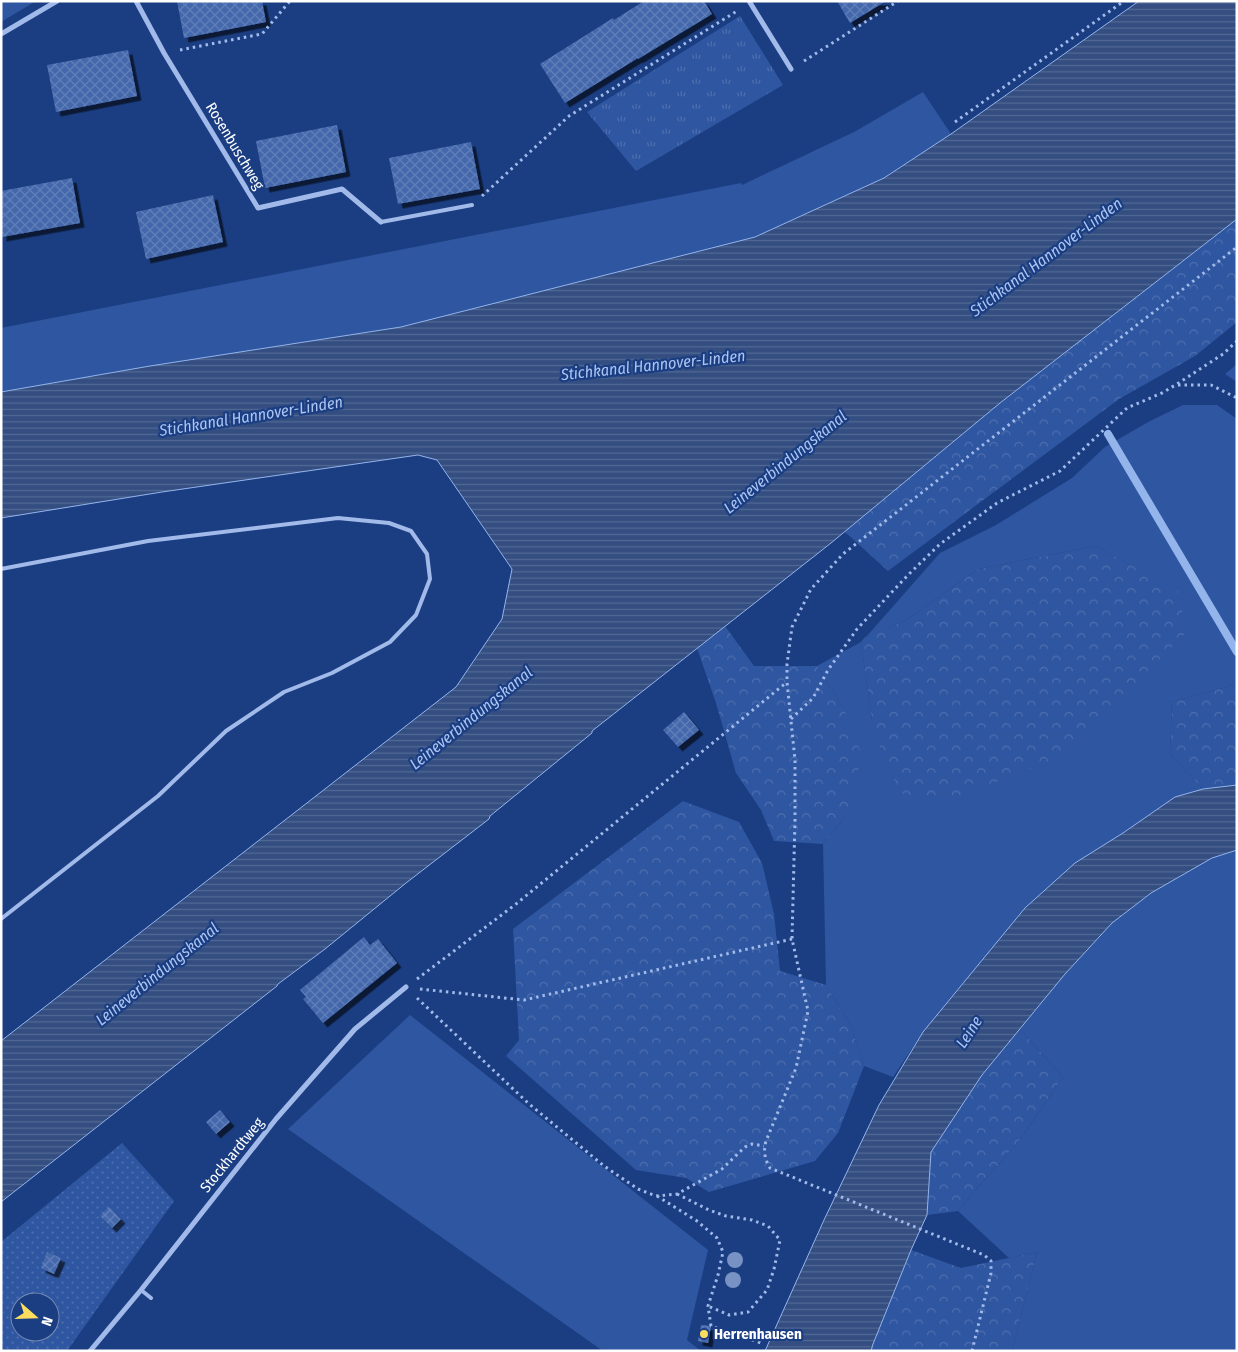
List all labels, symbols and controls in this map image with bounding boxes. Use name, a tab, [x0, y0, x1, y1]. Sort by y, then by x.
street label: Rosenbuschweg	[202, 99, 268, 193]
water label: Stichkanal Hannover-Linden	[965, 194, 1126, 321]
water label: Stichkanal Hannover-Linden	[559, 346, 746, 384]
water label: Stichkanal Hannover-Linden	[157, 392, 344, 440]
water label: Leineverbindungskanal	[720, 407, 850, 517]
water label: Leineverbindungskanal	[406, 663, 536, 773]
water label: Leineverbindungskanal	[92, 919, 222, 1029]
water label: Leine	[952, 1012, 987, 1052]
street label: Stockhardtweg	[196, 1114, 268, 1196]
north arrow	[10, 1292, 60, 1342]
text: N	[37, 1314, 56, 1328]
place label: Herrenhausen	[714, 1325, 802, 1343]
marker: Herrenhausen	[698, 1328, 710, 1340]

